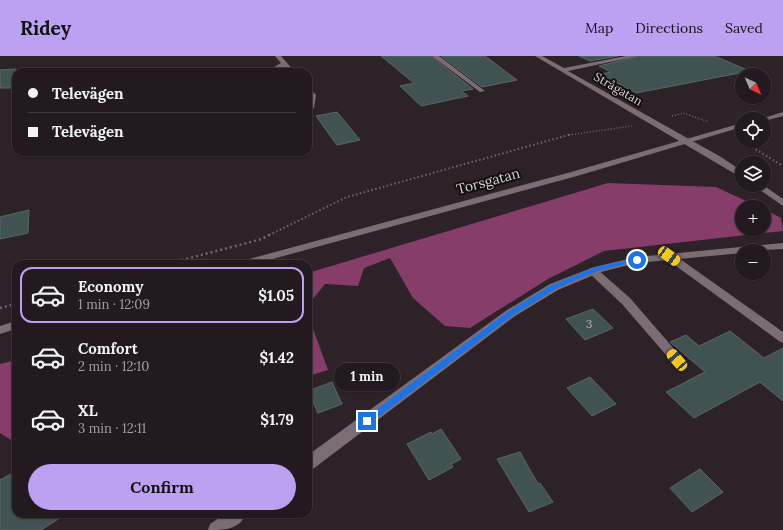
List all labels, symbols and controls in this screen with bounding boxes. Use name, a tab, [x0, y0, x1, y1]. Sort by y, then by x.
text: Ridey	[20, 16, 71, 40]
text: Map	[585, 19, 613, 37]
text: Directions	[635, 19, 703, 37]
text: Saved	[725, 19, 763, 37]
north arrow	[735, 68, 771, 104]
map controls	[735, 68, 771, 280]
street label: Strågatan	[591, 69, 645, 108]
text: Televägen	[52, 84, 124, 103]
button: locate	[735, 112, 771, 148]
text: Televägen	[52, 122, 124, 141]
button: layers	[735, 156, 771, 192]
street label: Torsgatan	[454, 164, 522, 198]
button: +	[735, 200, 771, 236]
car	[656, 244, 682, 268]
button: −	[735, 244, 771, 280]
route start	[628, 251, 646, 269]
icon: car	[30, 277, 66, 313]
text: Economy	[78, 277, 143, 296]
text: $1.05	[258, 286, 294, 305]
text: 1 min · 12:09	[78, 296, 150, 313]
house number: 3	[586, 316, 593, 331]
icon: car	[30, 339, 66, 375]
text: Comfort	[78, 339, 138, 358]
car	[665, 347, 689, 373]
text: $1.42	[259, 348, 294, 367]
text: 2 min · 12:10	[78, 358, 149, 375]
callout: 1 min	[334, 363, 400, 391]
text: 1 min	[350, 368, 384, 385]
icon: car	[30, 401, 66, 437]
text: XL	[78, 401, 98, 420]
text: $1.79	[260, 410, 294, 429]
route end	[358, 412, 376, 430]
text: 3 min · 12:11	[78, 420, 146, 437]
button: Confirm	[28, 464, 296, 510]

